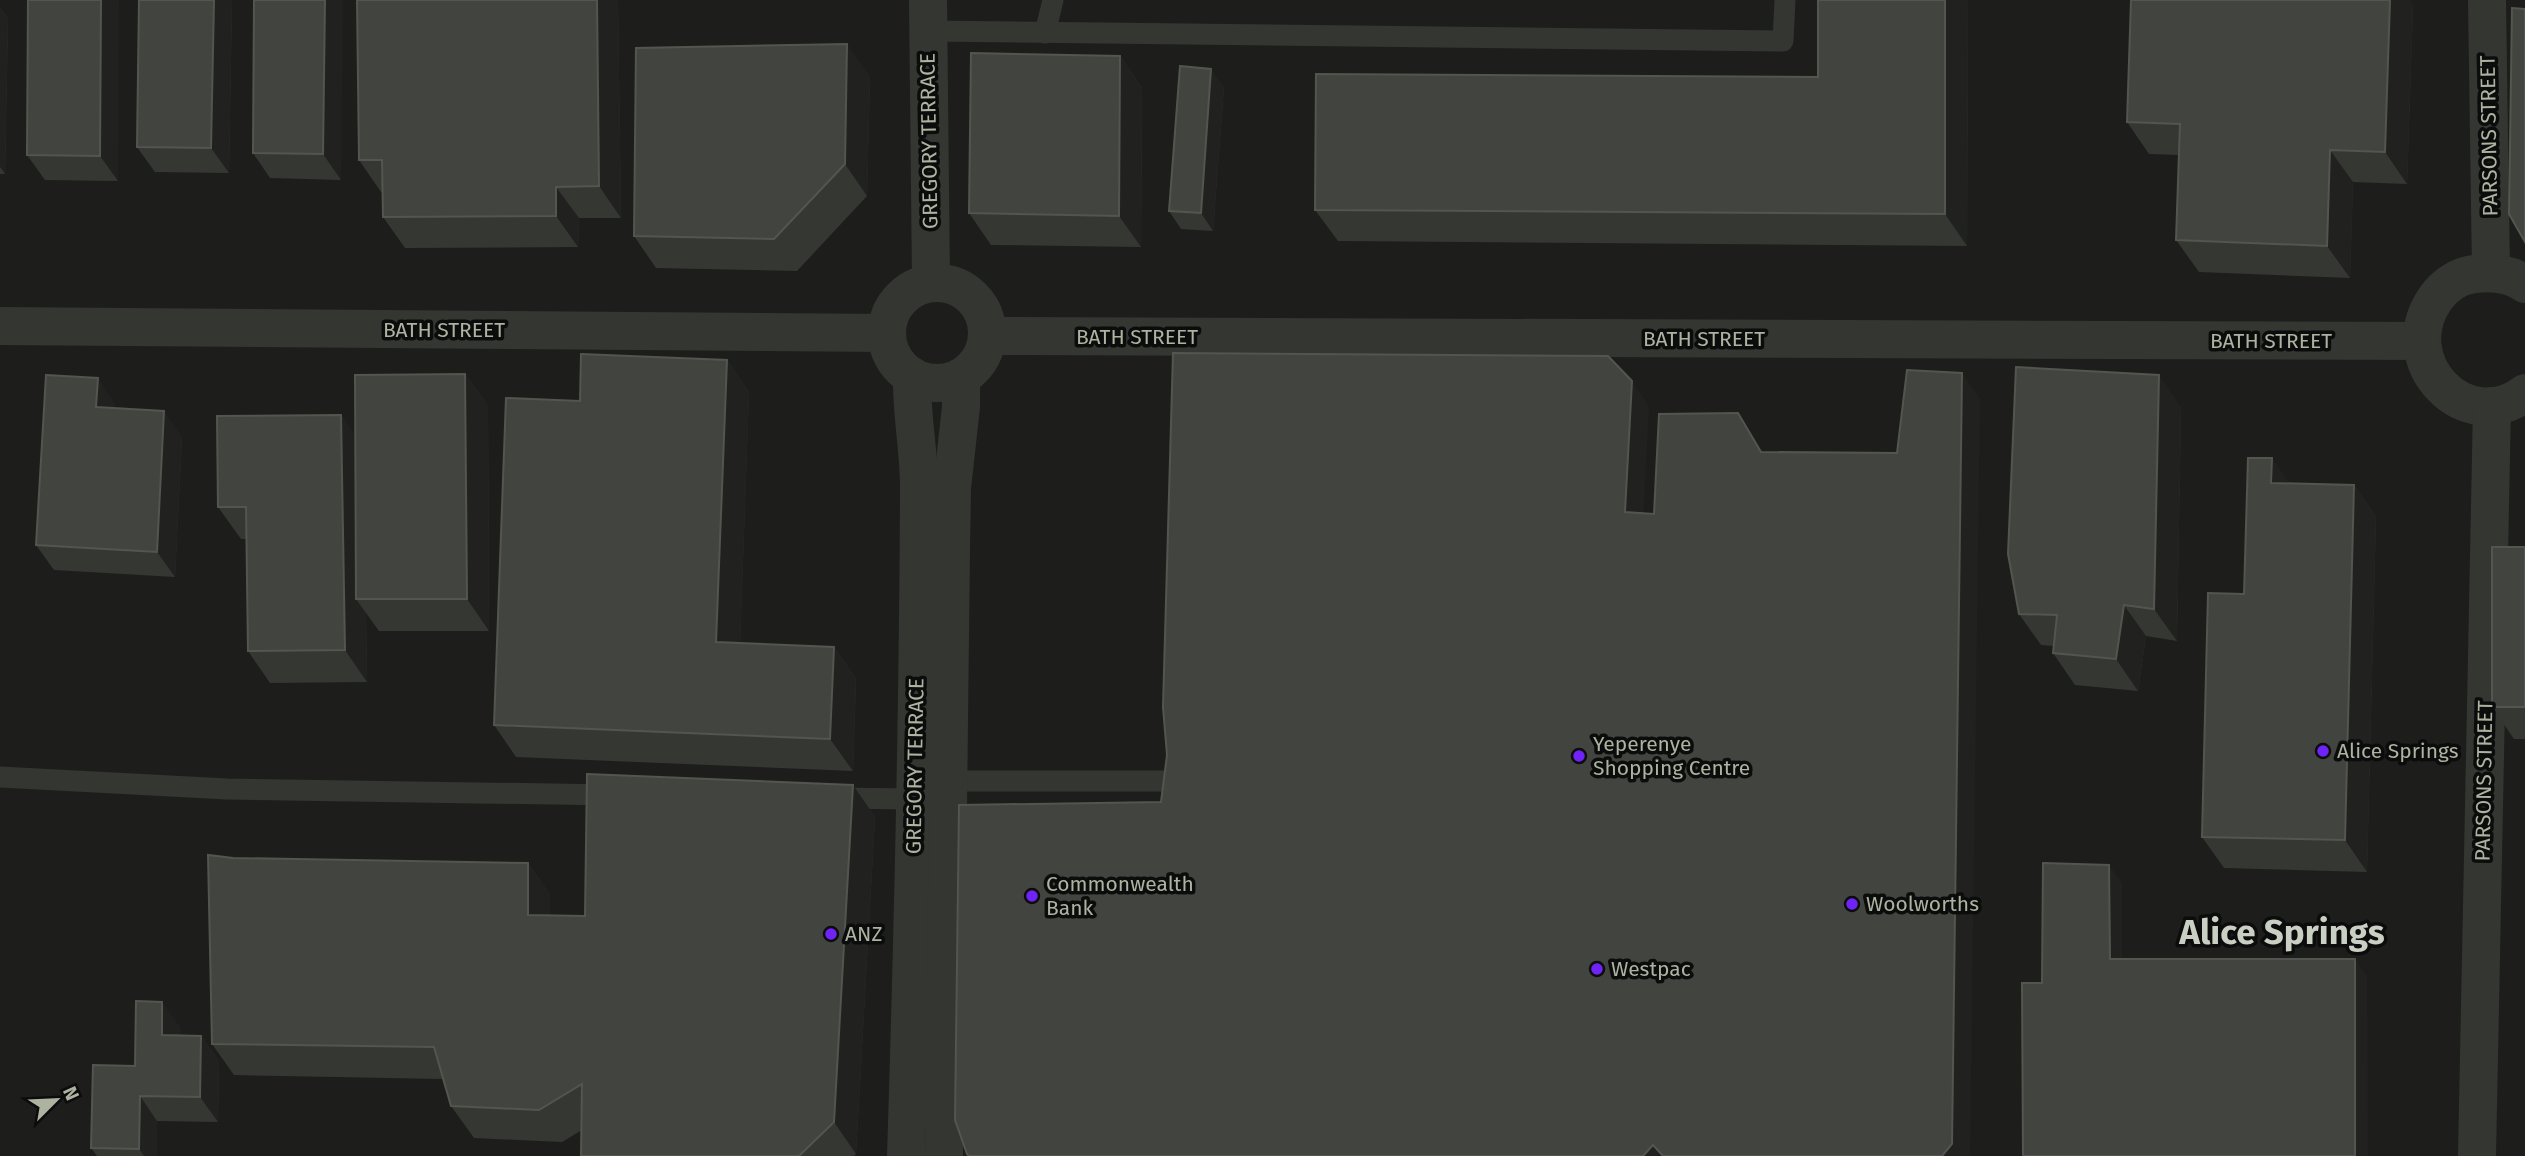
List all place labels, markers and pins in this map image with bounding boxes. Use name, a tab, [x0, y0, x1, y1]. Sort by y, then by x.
place label: Yeperenye Shopping Centre	[1593, 731, 1750, 781]
place label: Alice Springs	[2337, 738, 2459, 764]
marker: Alice Springs	[2315, 743, 2331, 759]
marker: Yeperenye Shopping Centre	[1571, 748, 1587, 764]
place label: Commonwealth Bank	[1046, 871, 1194, 921]
marker: Commonwealth Bank	[1024, 888, 1040, 904]
place label: Woolworths	[1866, 891, 1979, 917]
marker: Woolworths	[1844, 896, 1860, 912]
place label: ANZ	[845, 921, 882, 947]
marker: ANZ	[823, 926, 839, 942]
place label: Westpac	[1611, 956, 1691, 982]
marker: Westpac	[1589, 961, 1605, 977]

